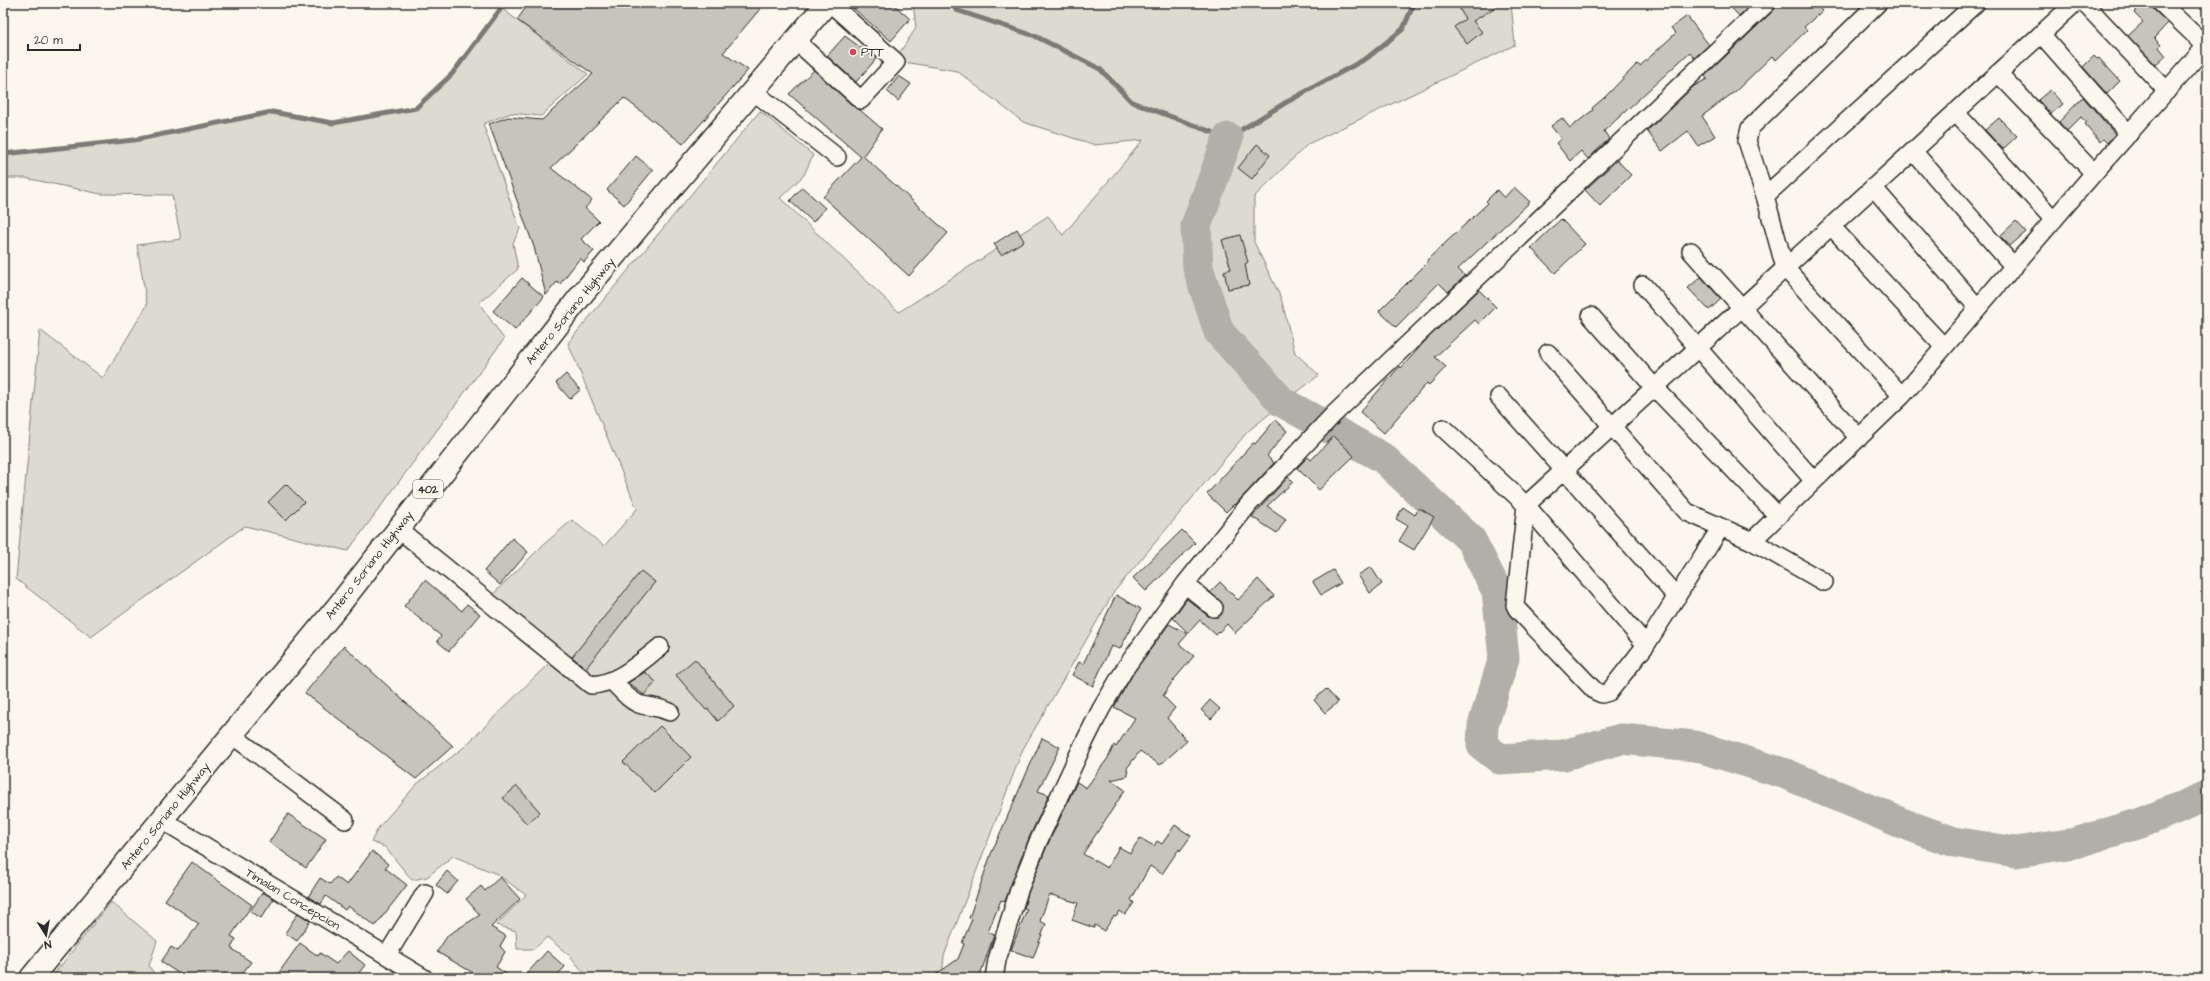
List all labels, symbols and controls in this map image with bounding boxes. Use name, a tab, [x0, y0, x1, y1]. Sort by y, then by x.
scale bar	[28, 26, 80, 52]
text: 20 m	[34, 32, 63, 49]
place label: PTT	[861, 44, 884, 61]
marker: PTT	[848, 47, 858, 57]
street label: Antero Soriano Highway	[522, 254, 620, 369]
road number: 402	[413, 480, 443, 498]
street label: Antero Soriano Highway	[322, 507, 418, 624]
street label: Antero Soriano Highway	[117, 759, 215, 874]
street label: Timalan Concepcion	[242, 864, 343, 934]
north arrow	[26, 915, 66, 955]
text: N	[43, 936, 53, 952]

